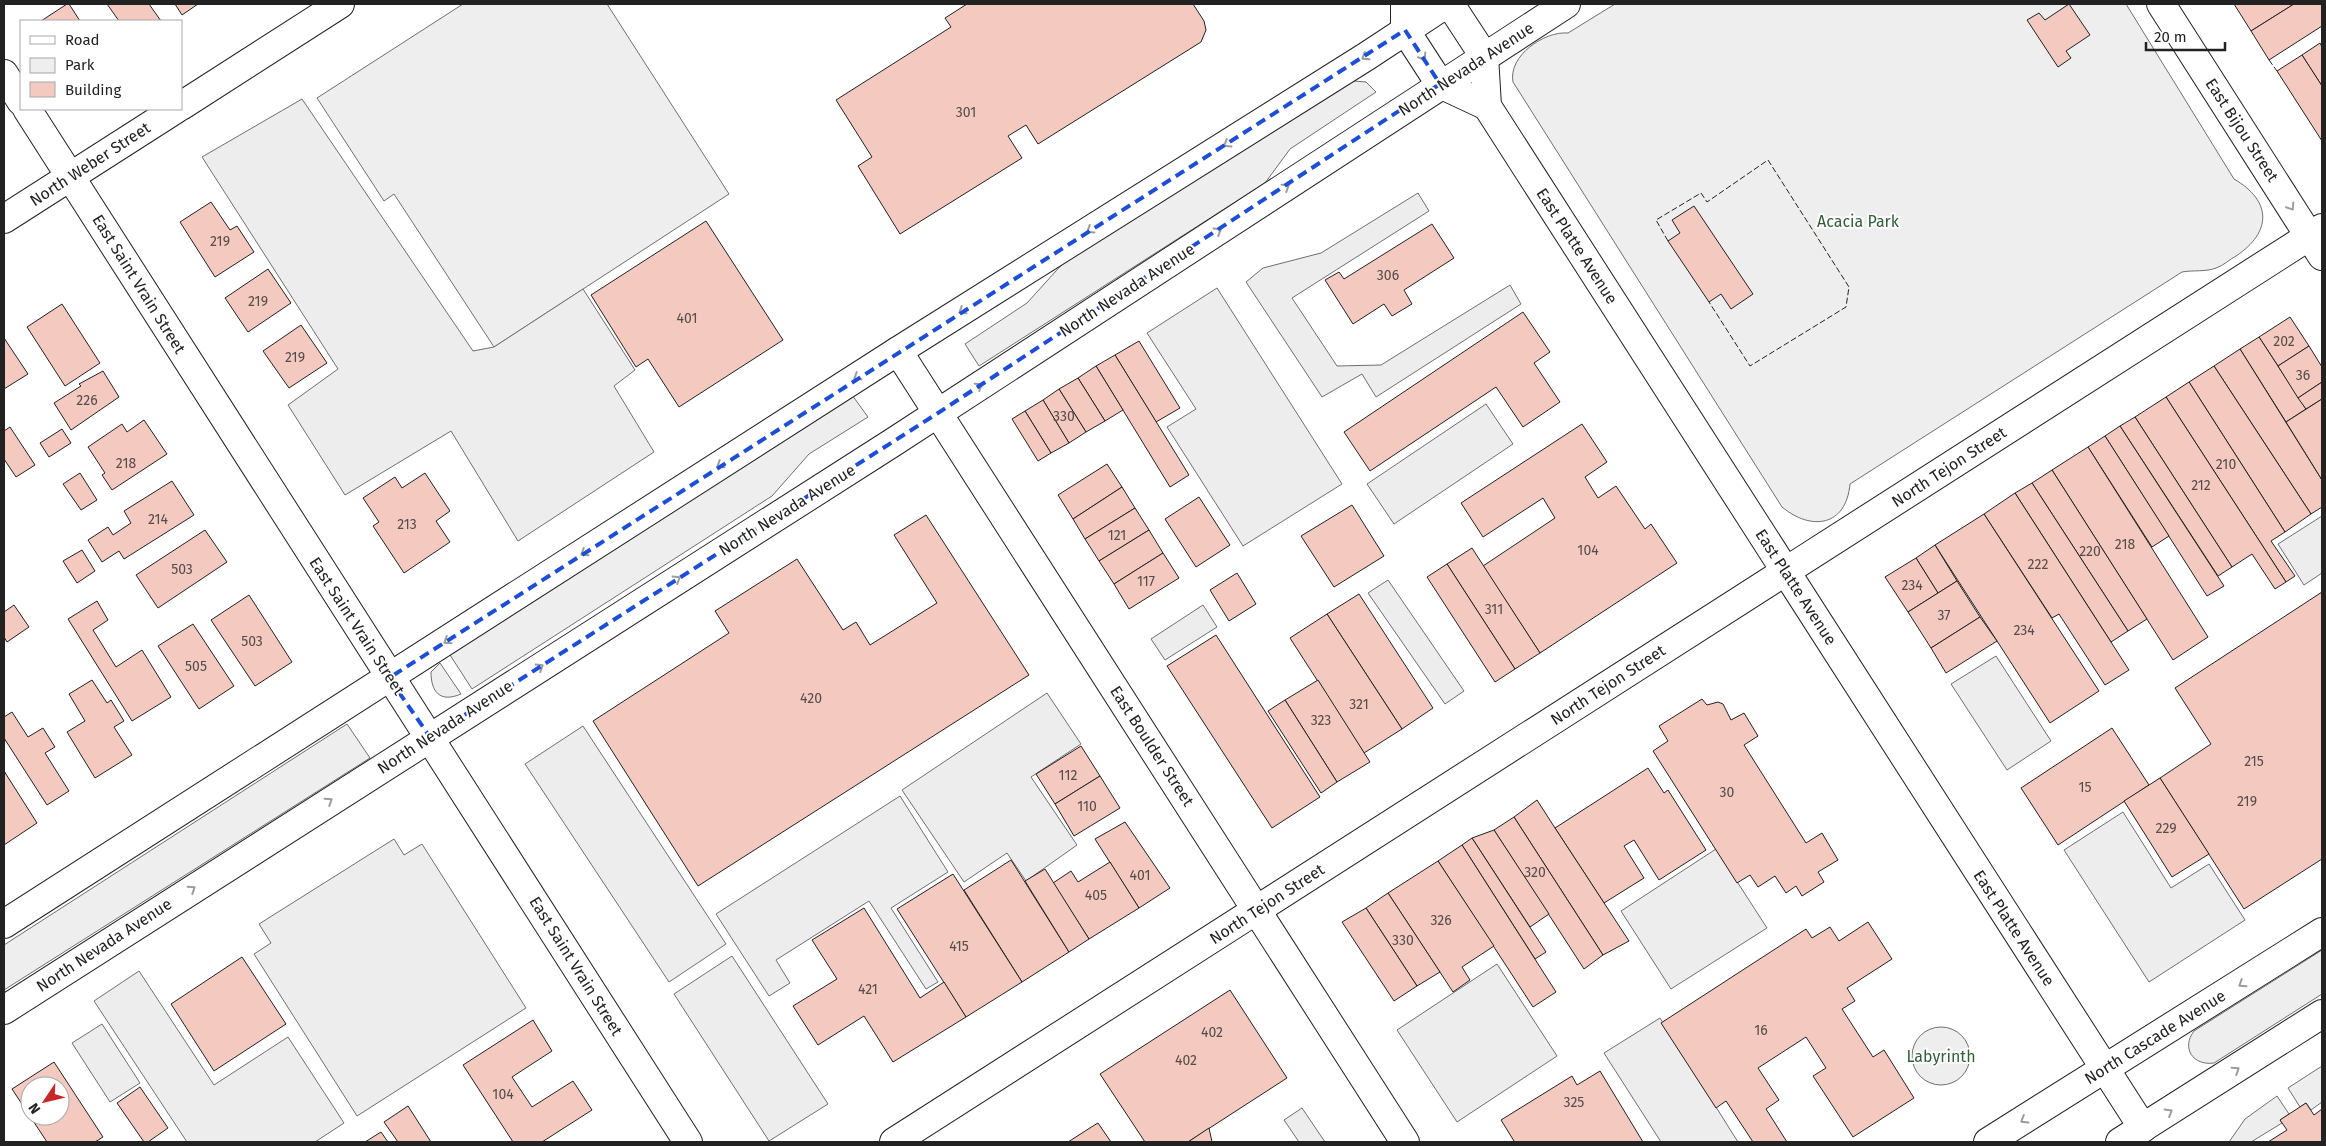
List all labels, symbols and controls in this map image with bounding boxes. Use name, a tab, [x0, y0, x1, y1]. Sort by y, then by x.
street label: North Nevada Avenue	[1395, 18, 1537, 120]
legend	[20, 20, 182, 110]
scale bar	[2146, 20, 2225, 52]
text: 20 m	[2154, 28, 2187, 46]
text: Road	[65, 31, 100, 49]
one-way arrow	[1361, 51, 1370, 61]
one-way arrow	[1416, 52, 1426, 61]
text: Park	[65, 56, 95, 74]
street label: East Bijou Street	[2202, 75, 2283, 185]
text: Building	[65, 81, 121, 99]
house number: 301	[956, 104, 976, 121]
street label: North Weber Street	[26, 118, 154, 210]
one-way arrow	[1224, 138, 1233, 147]
one-way arrow	[1281, 184, 1290, 194]
street label: East Platte Avenue	[1532, 185, 1622, 307]
one-way arrow	[2285, 201, 2294, 211]
street label: East Saint Vrain Street	[88, 211, 190, 357]
park label: Acacia Park	[1817, 212, 1900, 231]
one-way arrow	[1086, 224, 1095, 234]
one-way arrow	[1212, 228, 1221, 237]
house number: 219	[210, 233, 230, 250]
street label: North Nevada Avenue	[1056, 239, 1198, 341]
house number: 306	[1377, 267, 1399, 284]
house number: 219	[248, 293, 268, 310]
one-way arrow	[959, 304, 968, 314]
house number: 401	[677, 310, 697, 327]
house number: 202	[2273, 333, 2295, 350]
house number: 219	[285, 349, 305, 366]
house number: 36	[2296, 367, 2310, 384]
one-way arrow	[853, 371, 862, 381]
one-way arrow	[973, 383, 982, 393]
house number: 226	[76, 392, 98, 409]
house number: 330	[1053, 408, 1075, 425]
street label: North Tejon Street	[1888, 423, 2010, 511]
house number: 218	[116, 455, 136, 472]
house number: 210	[2216, 456, 2236, 473]
one-way arrow	[717, 459, 726, 468]
street label: North Nevada Avenue	[715, 460, 859, 560]
house number: 212	[2191, 477, 2211, 494]
house number: 214	[148, 511, 169, 528]
house number: 213	[397, 516, 417, 533]
street label: East Platte Avenue	[1751, 526, 1841, 648]
house number: 121	[1108, 527, 1126, 544]
house number: 218	[2115, 536, 2135, 553]
house number: 104	[1577, 542, 1599, 559]
house number: 220	[2079, 543, 2101, 560]
one-way arrow	[580, 547, 589, 556]
street label: East Saint Vrain Street	[305, 554, 409, 699]
house number: 222	[2028, 556, 2048, 573]
house number: 503	[171, 561, 193, 578]
house number: 117	[1137, 573, 1155, 590]
one-way arrow	[671, 576, 680, 586]
house number: 234	[1901, 577, 1923, 594]
house number: 311	[1485, 601, 1503, 618]
house number: 37	[1937, 607, 1951, 624]
house number: 234	[2013, 622, 2035, 639]
house number: 503	[241, 633, 263, 650]
one-way arrow	[444, 635, 453, 644]
street label: North Tejon Street	[1547, 641, 1669, 729]
house number: 505	[185, 658, 207, 675]
one-way arrow	[534, 663, 543, 673]
street label: North Nevada Avenue	[374, 676, 516, 778]
street label: East Boulder Street	[1106, 682, 1198, 810]
house number: 420	[800, 690, 822, 707]
house number: 321	[1349, 696, 1369, 713]
house number: 323	[1311, 712, 1331, 729]
house number: 215	[2244, 753, 2264, 770]
house number: 112	[1059, 767, 1077, 784]
house number: 15	[2078, 779, 2092, 796]
house number: 30	[1720, 784, 1735, 801]
house number: 219	[2237, 793, 2257, 810]
one-way arrow	[324, 798, 333, 808]
house number: 110	[1077, 798, 1097, 815]
house number: 229	[2155, 820, 2177, 837]
street label: North Tejon Street	[1206, 860, 1328, 948]
house number: 320	[1524, 864, 1546, 881]
house number: 401	[1130, 867, 1150, 884]
street label: East Platte Avenue	[1969, 867, 2059, 989]
one-way arrow	[187, 886, 196, 895]
house number: 405	[1085, 887, 1107, 904]
street label: East Saint Vrain Street	[525, 893, 627, 1039]
street label: North Nevada Avenue	[33, 894, 175, 996]
house number: 326	[1430, 912, 1452, 929]
house number: 330	[1392, 932, 1414, 949]
house number: 415	[949, 938, 969, 955]
one-way arrow	[2239, 977, 2248, 987]
house number: 421	[858, 981, 878, 998]
street label: North Cascade Avenue	[2081, 986, 2229, 1088]
house number: 16	[1754, 1022, 1768, 1039]
house number: 402	[1201, 1024, 1223, 1041]
park label: Labyrinth	[1906, 1047, 1976, 1066]
house number: 402	[1175, 1052, 1197, 1069]
one-way arrow	[2231, 1066, 2240, 1076]
north arrow	[20, 1076, 70, 1126]
house number: 104	[492, 1086, 514, 1103]
house number: 325	[1564, 1094, 1584, 1111]
text: N	[25, 1099, 44, 1117]
one-way arrow	[2164, 1108, 2173, 1118]
one-way arrow	[2020, 1113, 2029, 1123]

